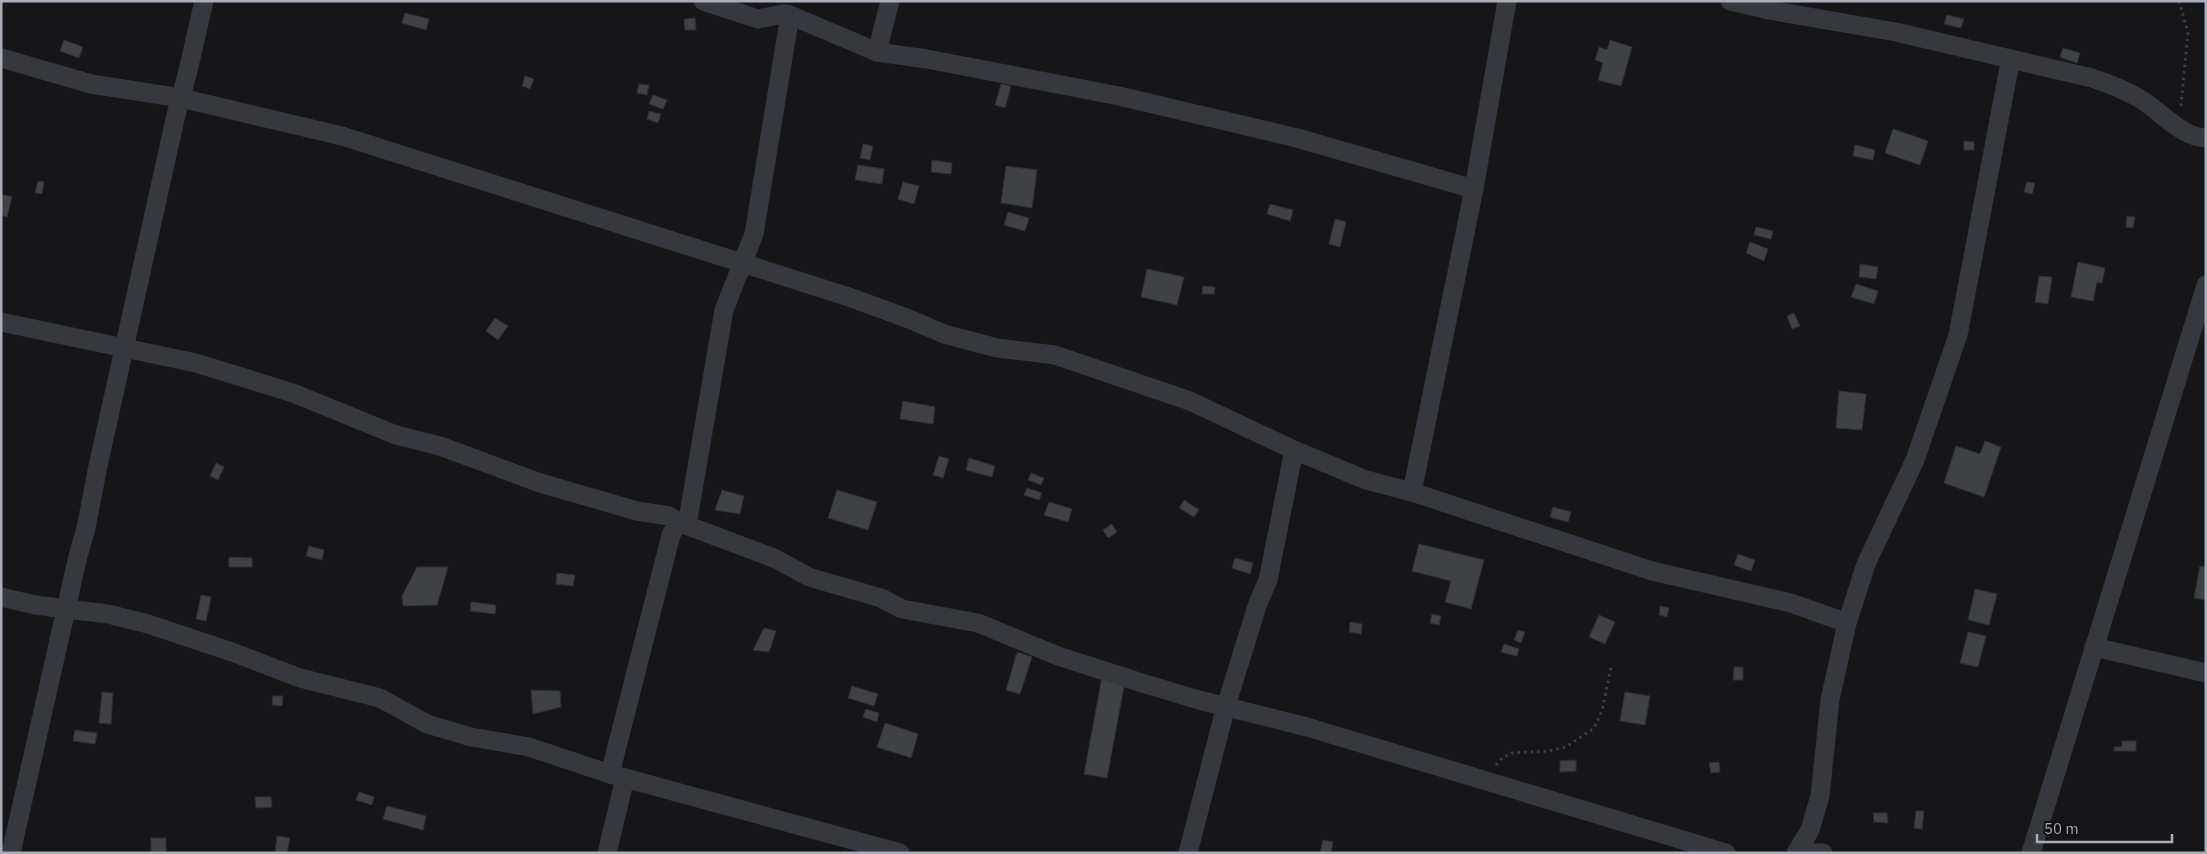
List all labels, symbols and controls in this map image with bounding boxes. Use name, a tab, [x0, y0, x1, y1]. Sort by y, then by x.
scale bar	[2037, 812, 2172, 844]
text: 50 m	[2044, 819, 2079, 838]

